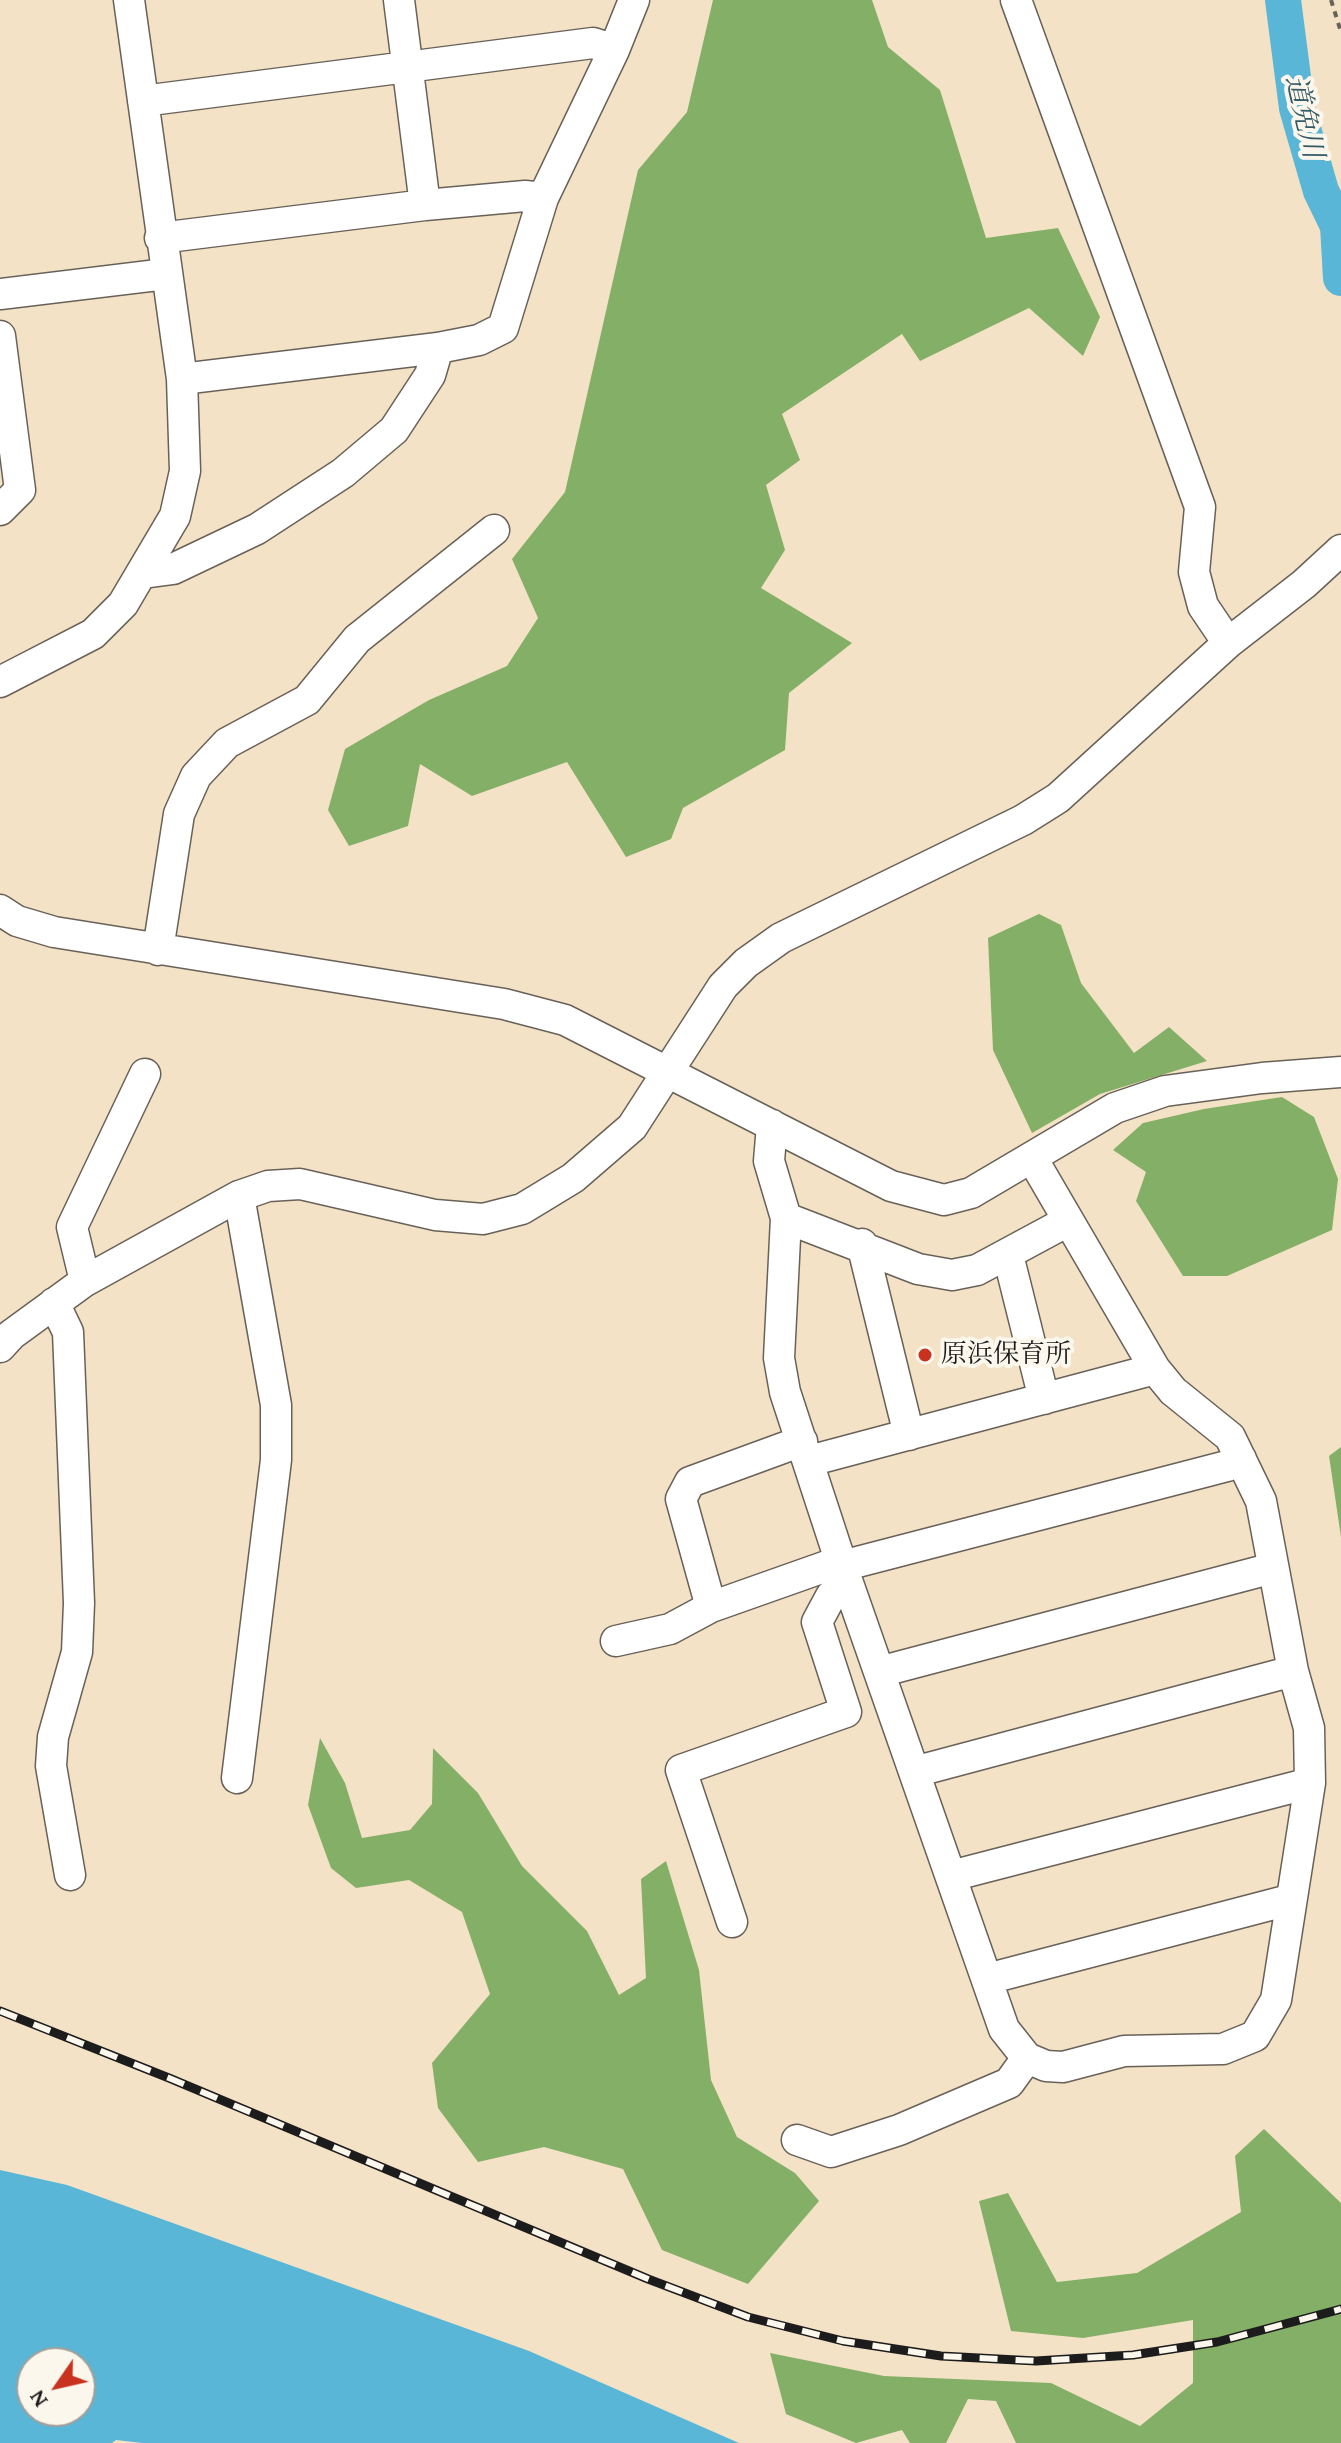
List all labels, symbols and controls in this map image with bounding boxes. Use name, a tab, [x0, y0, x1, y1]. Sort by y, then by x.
water label: 道免川	[1277, 72, 1329, 162]
place label: 原浜保育所	[941, 1339, 1071, 1371]
marker: 原浜保育所	[916, 1346, 934, 1364]
north arrow	[16, 2347, 96, 2427]
text: N	[20, 2384, 55, 2414]

